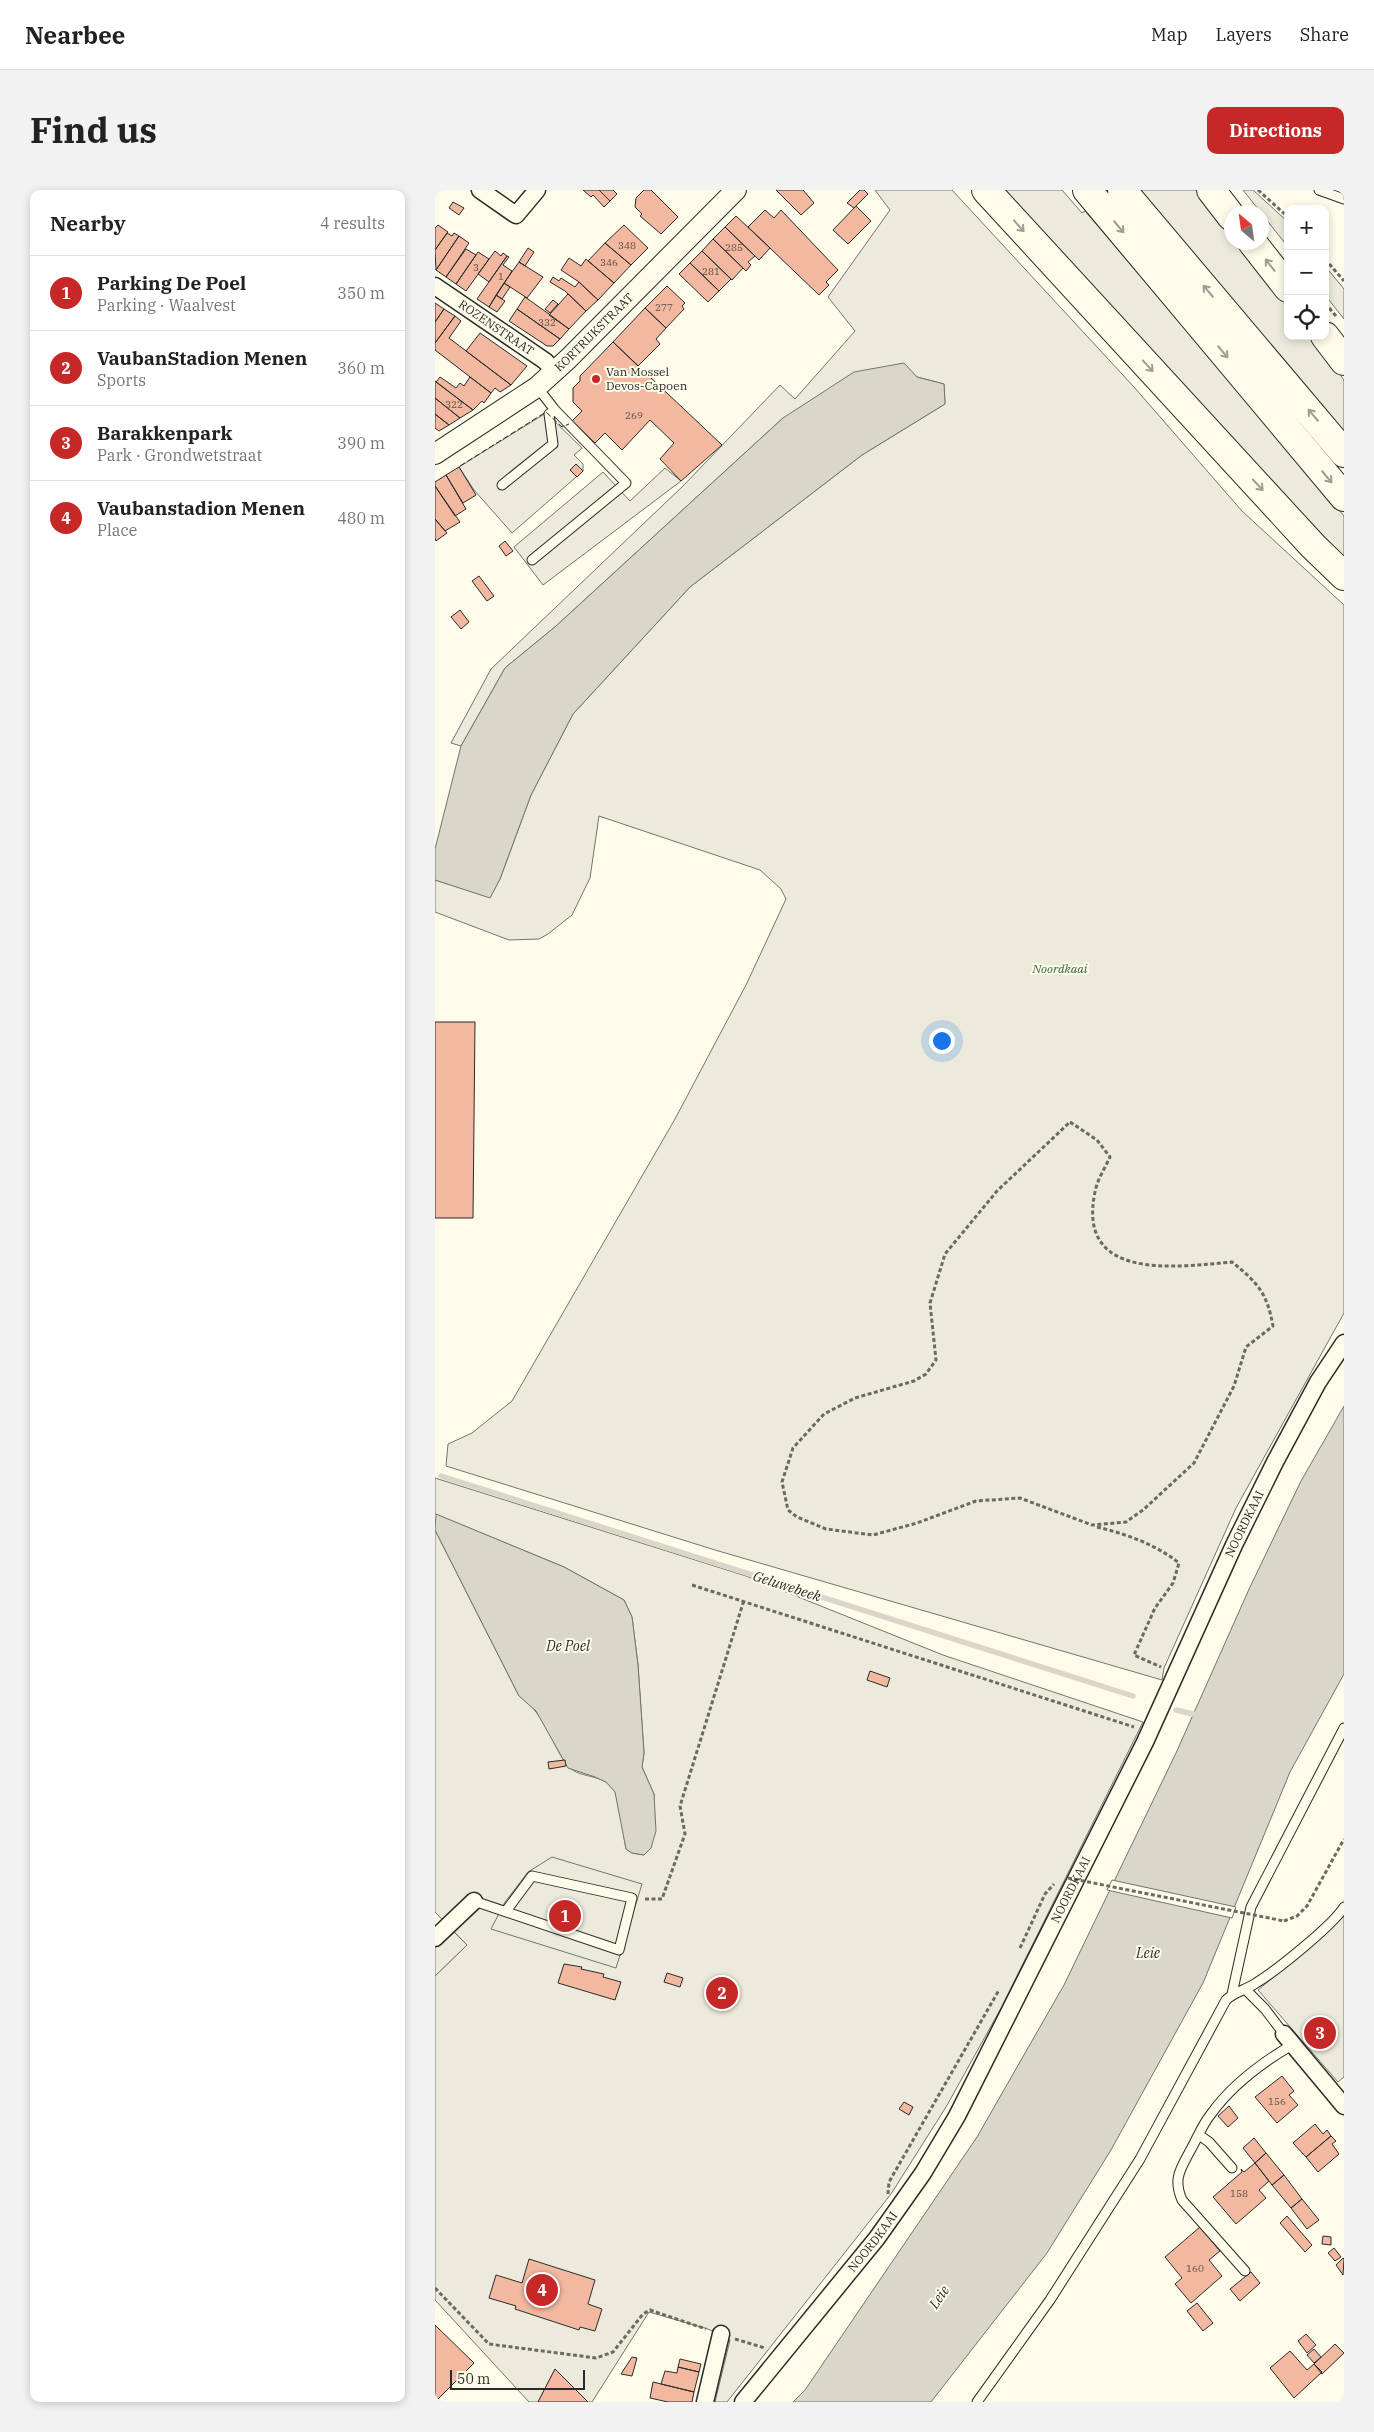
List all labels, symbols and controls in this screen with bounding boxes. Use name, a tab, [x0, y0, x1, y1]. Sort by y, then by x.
text: Nearbee	[25, 19, 125, 51]
text: Map	[1151, 23, 1188, 46]
text: Layers	[1216, 23, 1272, 46]
text: Share	[1300, 23, 1349, 46]
text: Find us	[30, 107, 157, 153]
button: Directions	[1207, 107, 1344, 154]
north arrow	[1224, 205, 1269, 250]
map controls	[1284, 205, 1329, 340]
button: +	[1284, 205, 1329, 250]
text: Nearby	[50, 209, 126, 237]
text: 4 results	[320, 213, 385, 233]
one-way arrow	[1013, 220, 1025, 232]
one-way arrow	[1113, 221, 1124, 234]
house number: 348	[618, 239, 636, 252]
house number: 285	[725, 241, 743, 254]
button: −	[1284, 250, 1329, 295]
house number: 346	[600, 256, 618, 269]
one-way arrow	[1265, 258, 1275, 272]
house number: 3	[473, 261, 479, 274]
house number: 281	[702, 265, 720, 278]
house number: 1	[498, 270, 504, 283]
text: Parking De Poel	[97, 271, 246, 295]
text: 1	[61, 283, 71, 303]
text: 350 m	[337, 283, 385, 303]
one-way arrow	[1202, 285, 1213, 298]
street label: KORTRIJKSTRAAT	[551, 290, 636, 375]
text: Parking · Waalvest	[97, 295, 236, 315]
button: locate	[1284, 295, 1329, 340]
street label: ROZENSTRAAT	[456, 296, 537, 358]
house number: 277	[655, 301, 673, 314]
house number: 332	[538, 316, 556, 329]
text: VaubanStadion Menen	[97, 346, 307, 370]
one-way arrow	[1217, 346, 1228, 359]
text: 2	[61, 358, 71, 378]
text: 360 m	[337, 358, 385, 378]
one-way arrow	[1142, 360, 1154, 372]
place label: Van Mossel Devos-Capoen	[606, 364, 688, 393]
text: Sports	[97, 370, 146, 390]
marker: Van Mossel Devos-Capoen	[590, 373, 602, 385]
house number: 322	[445, 398, 463, 411]
house number: 269	[625, 409, 643, 422]
one-way arrow	[1307, 409, 1318, 422]
text: Barakkenpark	[97, 421, 232, 445]
text: 3	[61, 433, 71, 453]
text: 390 m	[337, 433, 385, 453]
text: Park · Grondwetstraat	[97, 445, 262, 465]
one-way arrow	[1321, 470, 1333, 483]
one-way arrow	[1252, 479, 1264, 492]
text: Vaubanstadion Menen	[97, 496, 305, 520]
text: 4	[61, 508, 71, 528]
text: 480 m	[337, 508, 385, 528]
text: Place	[97, 520, 137, 540]
park label: Noordkaai	[1032, 961, 1088, 976]
your location	[929, 1028, 955, 1054]
street label: NOORDKAAI	[1221, 1488, 1267, 1560]
water label: Geluwebeek	[751, 1567, 824, 1606]
water label: De Poel	[545, 1637, 591, 1655]
street label: NOORDKAAI	[1047, 1854, 1093, 1925]
pin: 1	[549, 1897, 581, 1935]
water label: Leie	[1135, 1944, 1161, 1962]
pin: 2	[706, 1974, 738, 2012]
pin: 3	[1304, 2014, 1336, 2052]
house number: 156	[1268, 2095, 1286, 2108]
house number: 158	[1230, 2187, 1248, 2200]
street label: NOORDKAAI	[844, 2209, 900, 2275]
house number: 160	[1186, 2262, 1204, 2275]
pin: 4	[526, 2271, 558, 2309]
water label: Leie	[924, 2281, 954, 2313]
scale bar	[450, 2367, 585, 2390]
text: 50 m	[457, 2370, 490, 2388]

